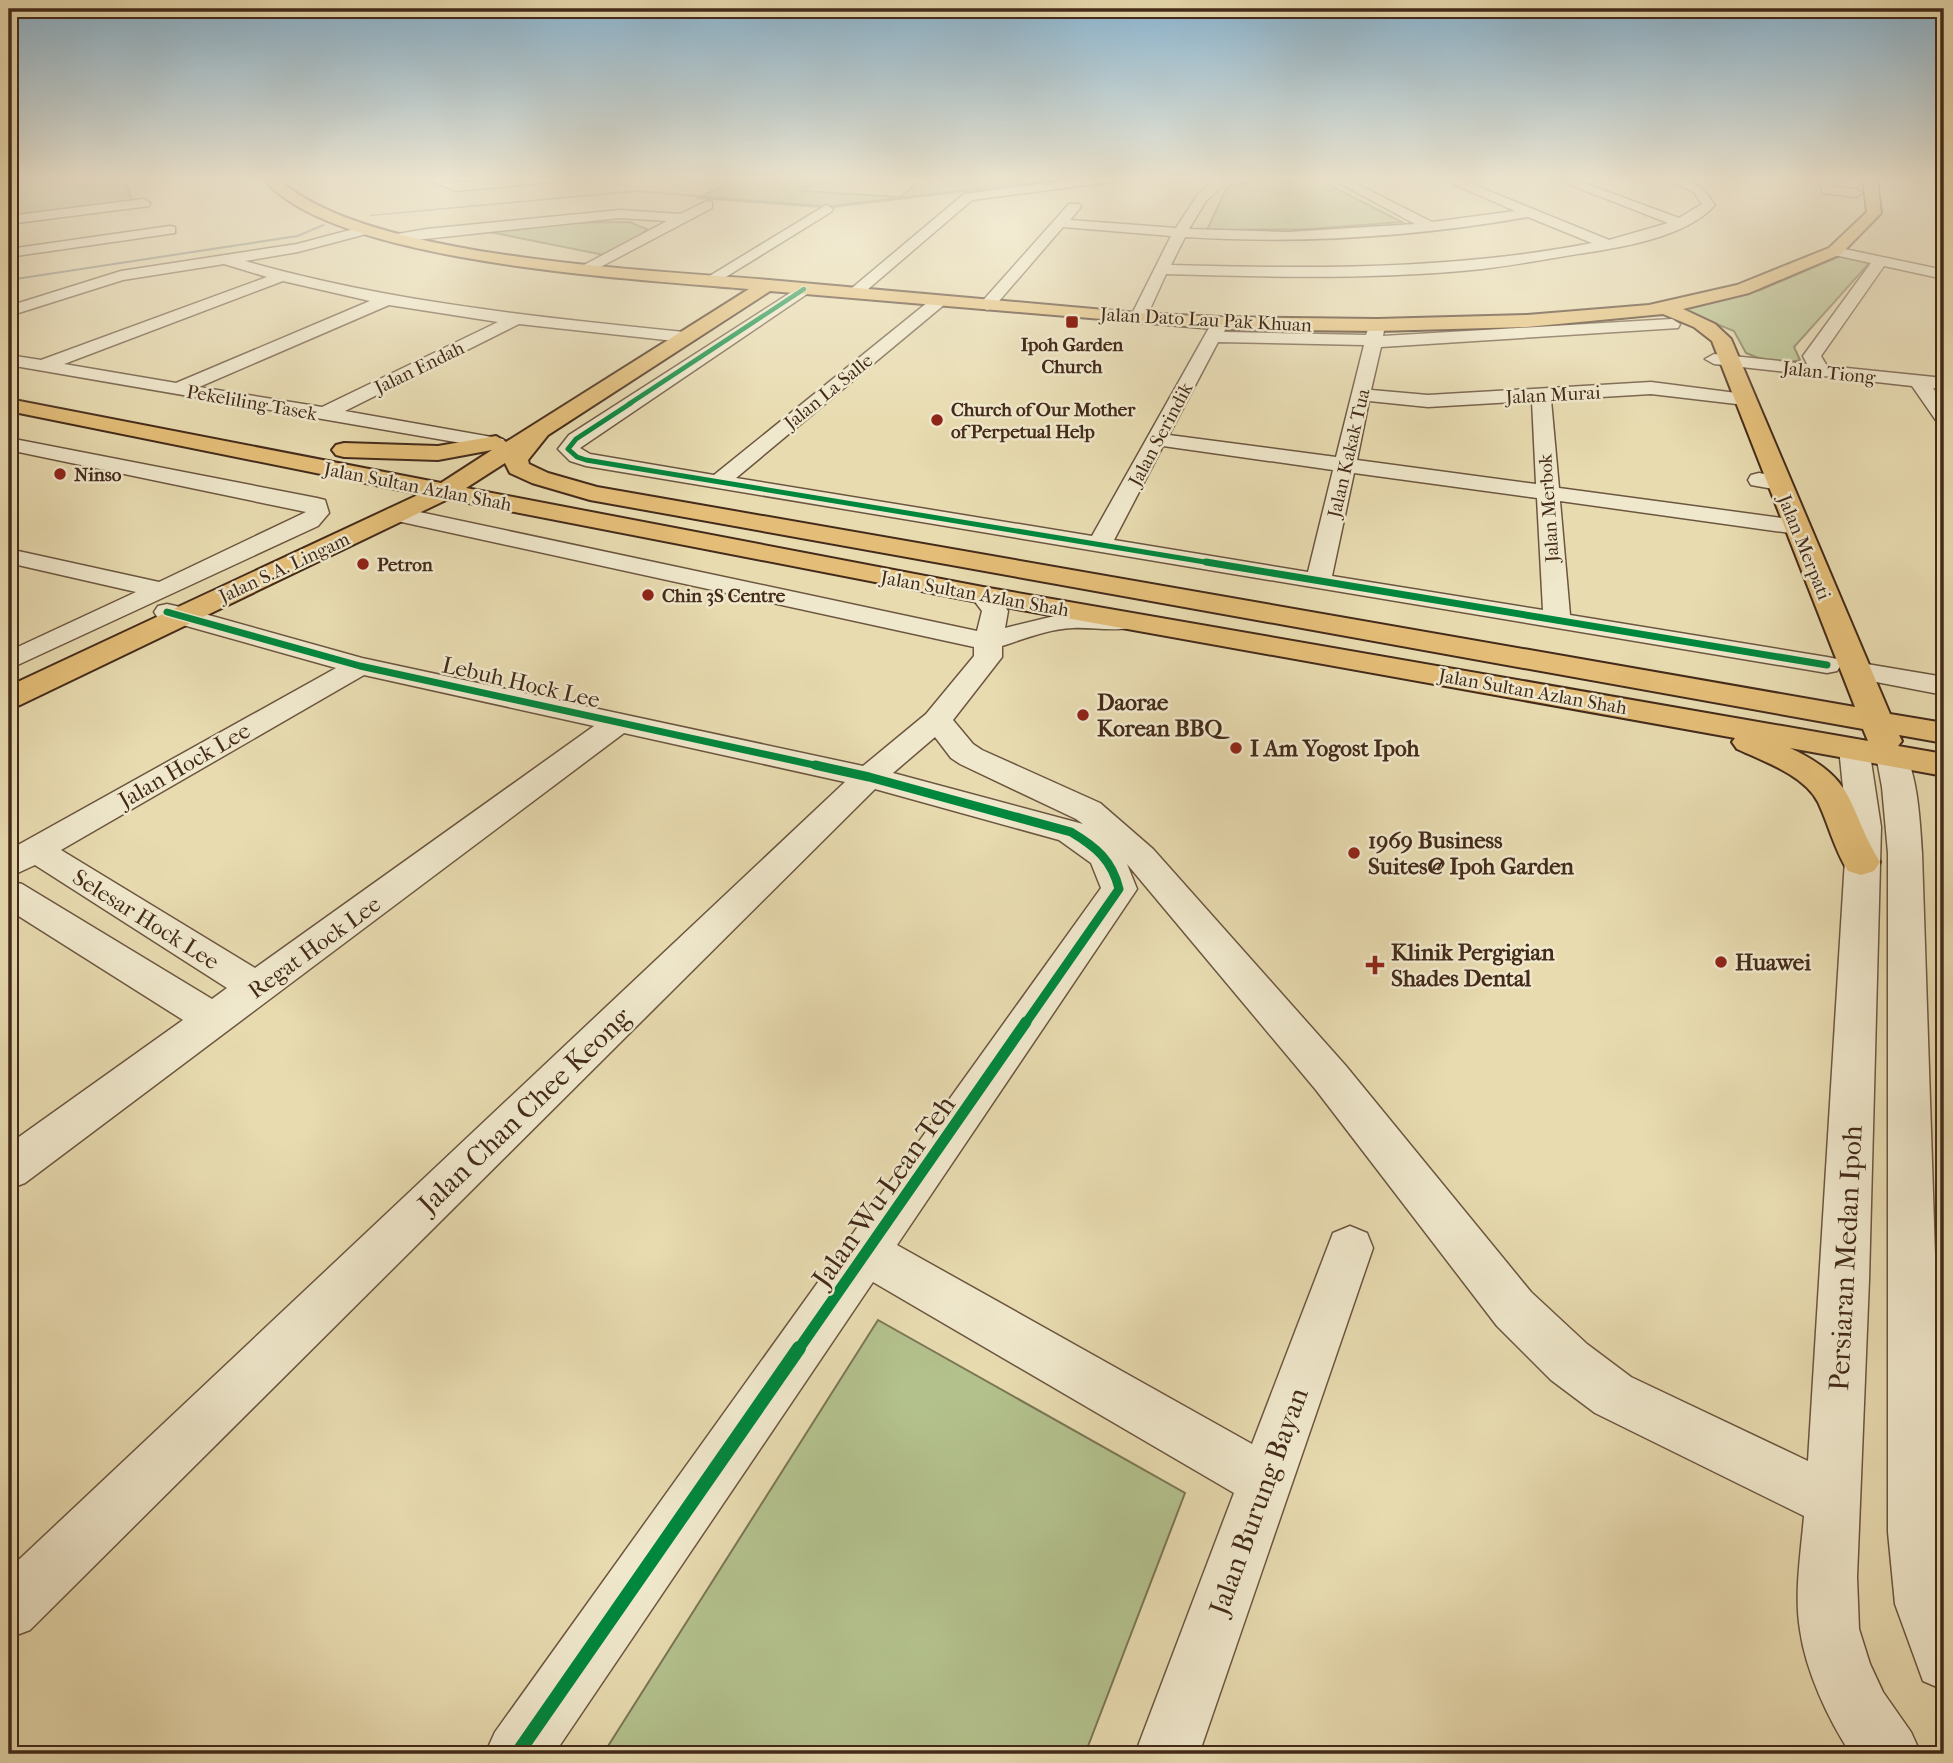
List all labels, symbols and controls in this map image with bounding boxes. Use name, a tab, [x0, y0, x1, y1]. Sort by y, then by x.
street label: Jalan Dato Lau Pak Khuan	[1097, 303, 1312, 337]
marker: Ipoh Garden Church	[1064, 314, 1080, 330]
place label: Ipoh Garden Church	[1021, 334, 1124, 378]
street label: Jalan Endah	[369, 337, 468, 400]
street label: Jalan La Salle	[778, 349, 877, 435]
street label: Jalan Tiong	[1779, 357, 1877, 389]
street label: Jalan Serindik	[1123, 379, 1198, 492]
street label: Pekeliling Tasek	[185, 381, 319, 425]
street label: Jalan Murai	[1503, 382, 1601, 409]
street label: Jalan Kakak Tua	[1323, 386, 1375, 522]
place label: Church of Our Mother of Perpetual Help	[951, 399, 1136, 443]
marker: Church of Our Mother of Perpetual Help	[929, 412, 945, 428]
street label: Jalan Merbok	[1534, 453, 1564, 565]
street label: Jalan Sultan Azlan Shah	[320, 458, 514, 516]
place label: Ninso	[74, 464, 122, 486]
marker: Ninso	[52, 466, 68, 482]
street label: Jalan Merpati	[1772, 490, 1835, 603]
street label: Jalan S.A. Lingam	[214, 528, 353, 609]
place label: Petron	[377, 554, 434, 576]
marker: Petron	[355, 556, 371, 572]
street label: Jalan Sultan Azlan Shah	[877, 566, 1071, 621]
place label: Chin 3S Centre	[662, 585, 786, 607]
marker: Chin 3S Centre	[640, 587, 656, 603]
street label: Lebuh Hock Lee	[439, 651, 602, 714]
street label: Jalan Sultan Azlan Shah	[1435, 664, 1629, 719]
place label: Daorae Korean BBQ	[1097, 689, 1231, 742]
marker: Daorae Korean BBQ	[1075, 707, 1091, 723]
street label: Jalan Hock Lee	[112, 717, 255, 815]
place label: I Am Yogost Ipoh	[1250, 735, 1420, 762]
marker: I Am Yogost Ipoh	[1228, 740, 1244, 756]
place label: 1969 Business Suites@ Ipoh Garden	[1368, 827, 1575, 880]
marker: 1969 Business Suites@ Ipoh Garden	[1346, 845, 1362, 861]
street label: Selesar Hock Lee	[67, 864, 224, 975]
street label: Regat Hock Lee	[243, 890, 386, 1004]
place label: Klinik Pergigian Shades Dental	[1391, 939, 1555, 992]
place label: Huawei	[1735, 949, 1811, 976]
marker: Huawei	[1713, 954, 1729, 970]
marker: Klinik Pergigian Shades Dental	[1365, 955, 1385, 975]
street label: Jalan Chan Chee Keong	[410, 1000, 638, 1222]
street label: Jalan Wu Lean Teh	[804, 1089, 962, 1295]
street label: Persiaran Medan Ipoh	[1822, 1124, 1869, 1392]
street label: Jalan Burung Bayan	[1201, 1383, 1315, 1621]

